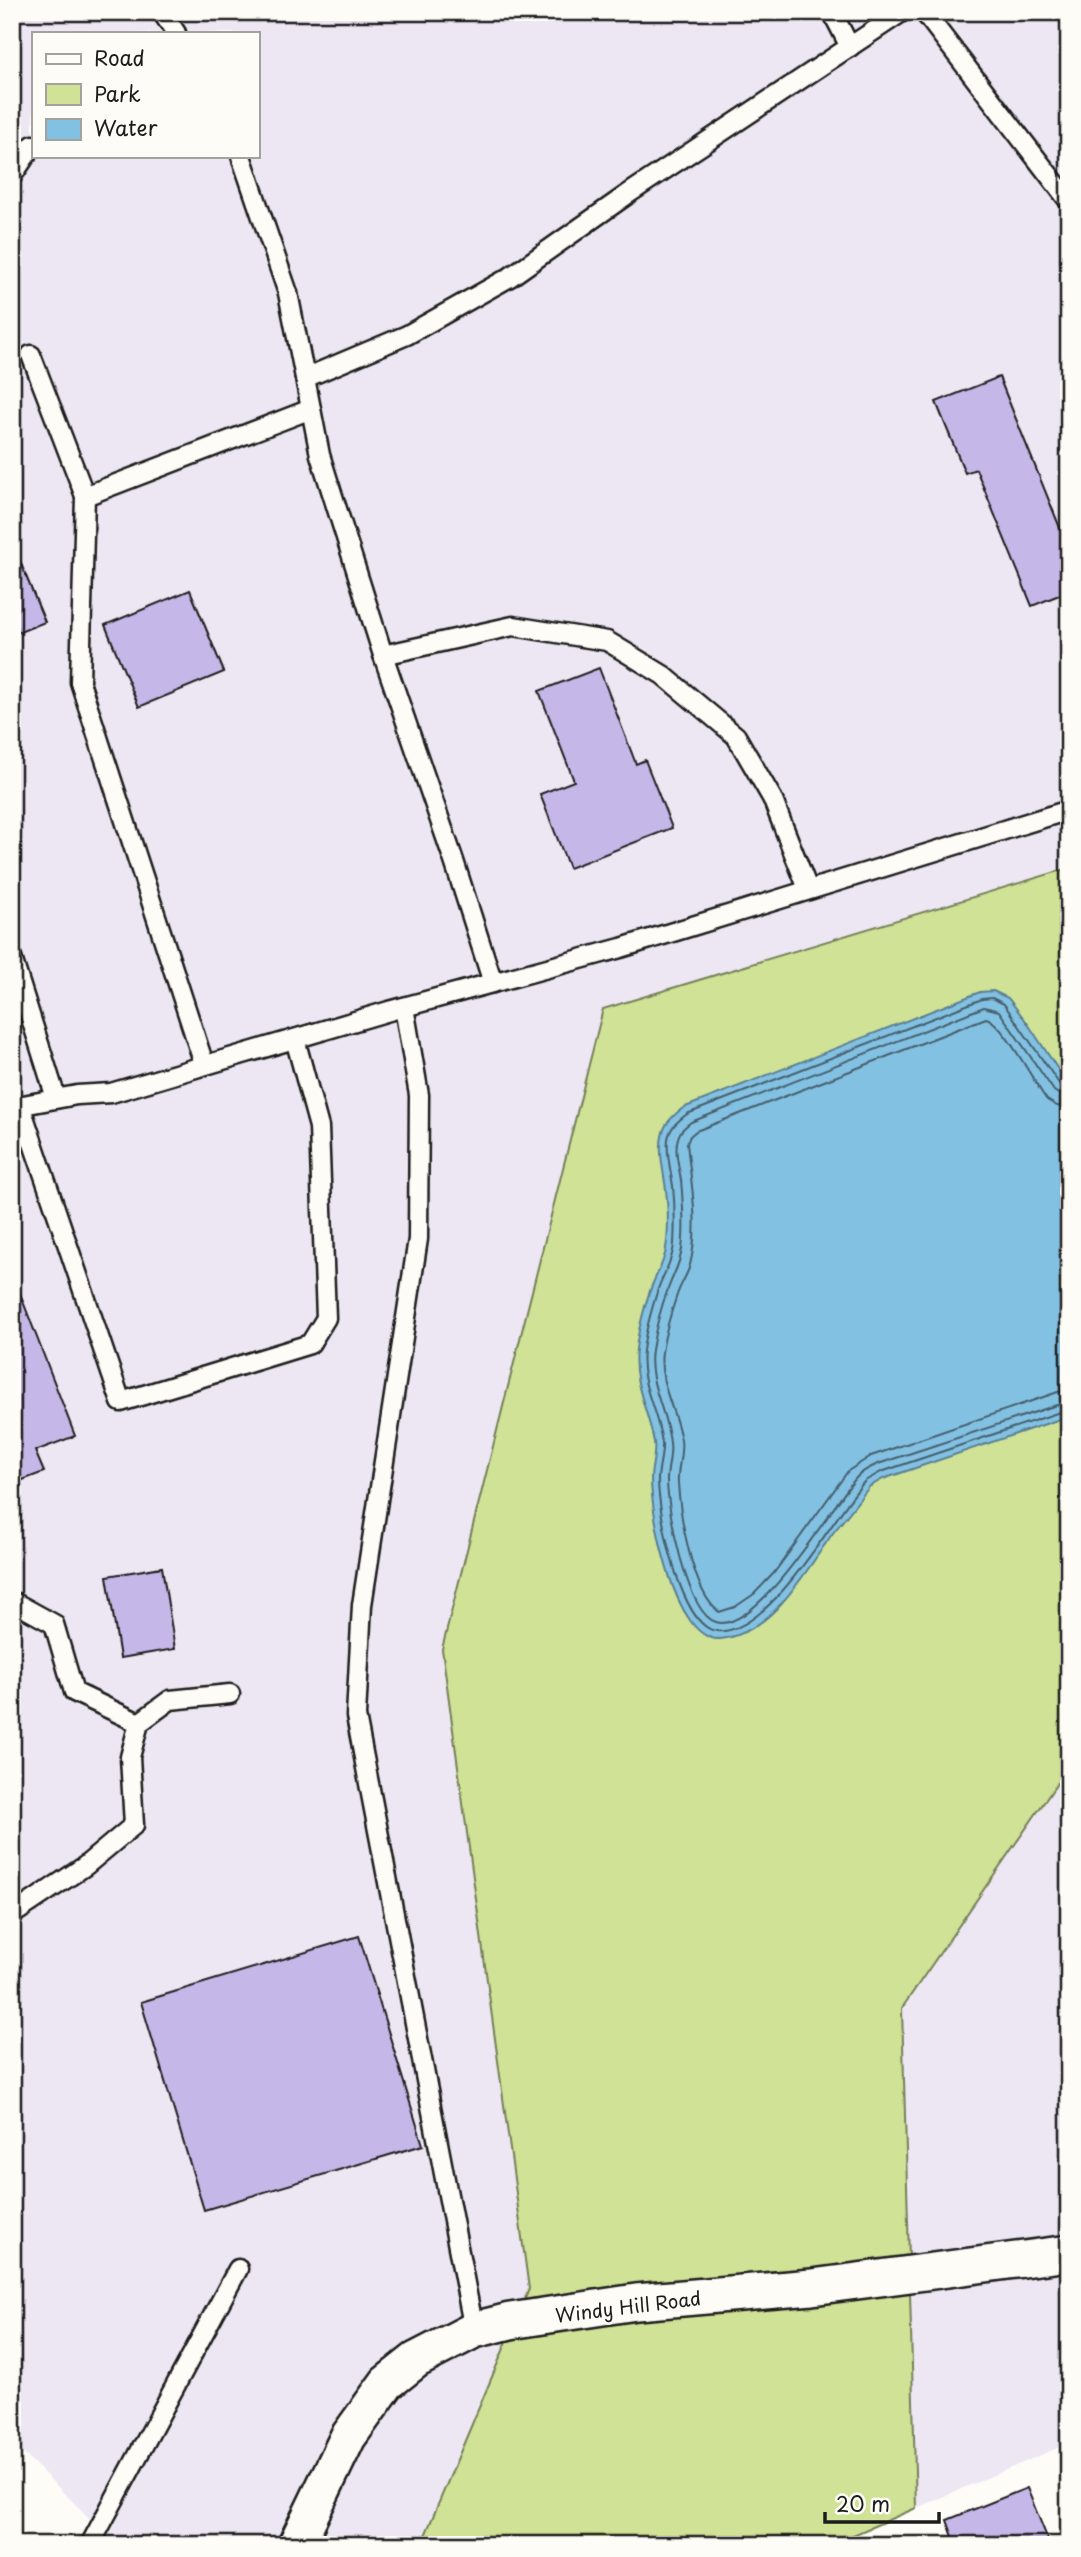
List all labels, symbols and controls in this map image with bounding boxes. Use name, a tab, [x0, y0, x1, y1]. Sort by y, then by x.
legend	[32, 32, 259, 158]
text: Road	[94, 41, 145, 73]
text: Park	[94, 77, 141, 109]
text: Water	[94, 111, 158, 143]
street label: Windy Hill Road	[554, 2283, 702, 2329]
scale bar	[825, 2480, 939, 2524]
text: 20 m	[836, 2487, 890, 2519]

